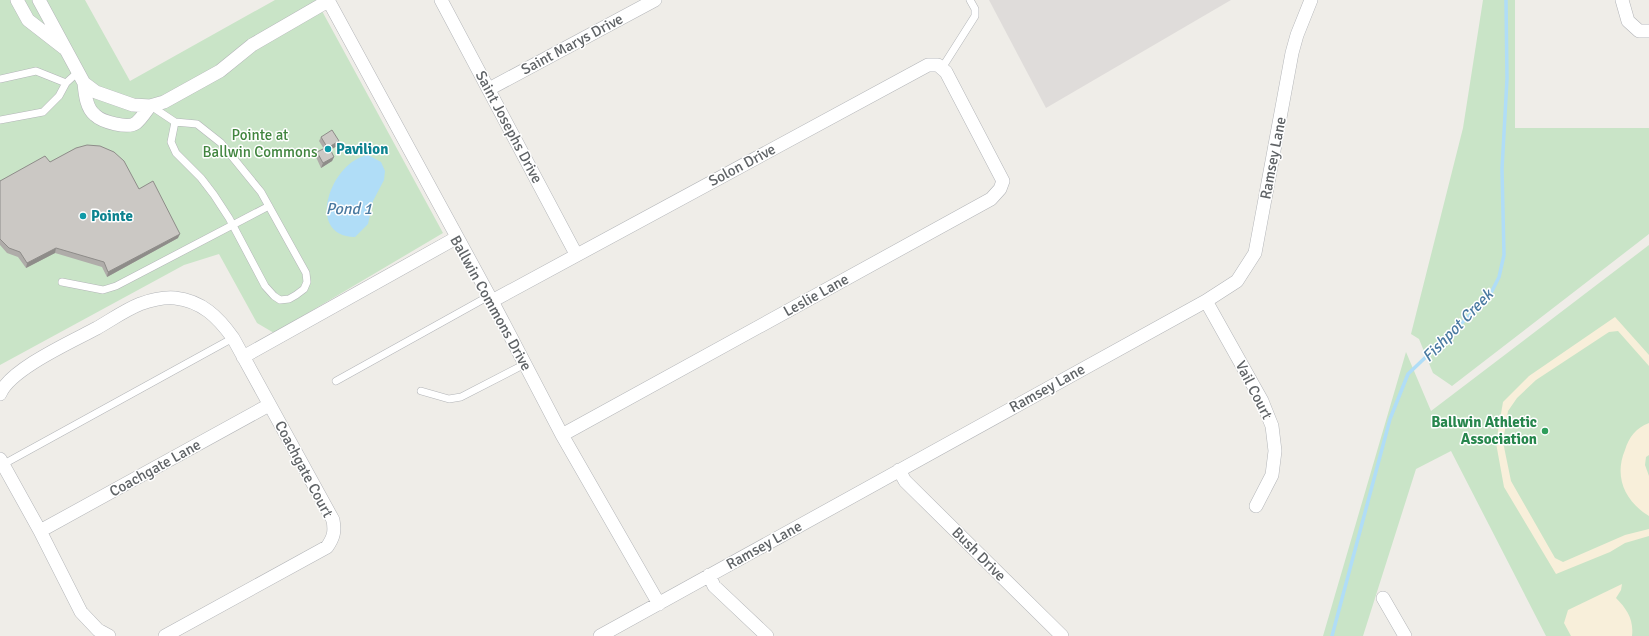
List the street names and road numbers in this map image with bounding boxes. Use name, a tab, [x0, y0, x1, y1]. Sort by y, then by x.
street label: Saint Marys Drive	[518, 10, 626, 78]
street label: Saint Josephs Drive	[472, 68, 546, 186]
street label: Ramsey Lane	[1256, 115, 1290, 201]
street label: Solon Drive	[705, 140, 779, 190]
street label: Ballwin Commons Drive	[446, 232, 536, 374]
street label: Leslie Lane	[780, 270, 852, 320]
street label: Vail Court	[1232, 358, 1276, 422]
street label: Ramsey Lane	[1006, 360, 1088, 416]
street label: Coachgate Court	[271, 418, 337, 520]
street label: Coachgate Lane	[106, 435, 204, 501]
street label: Ramsey Lane	[723, 517, 805, 573]
street label: Bush Drive	[948, 523, 1010, 585]

